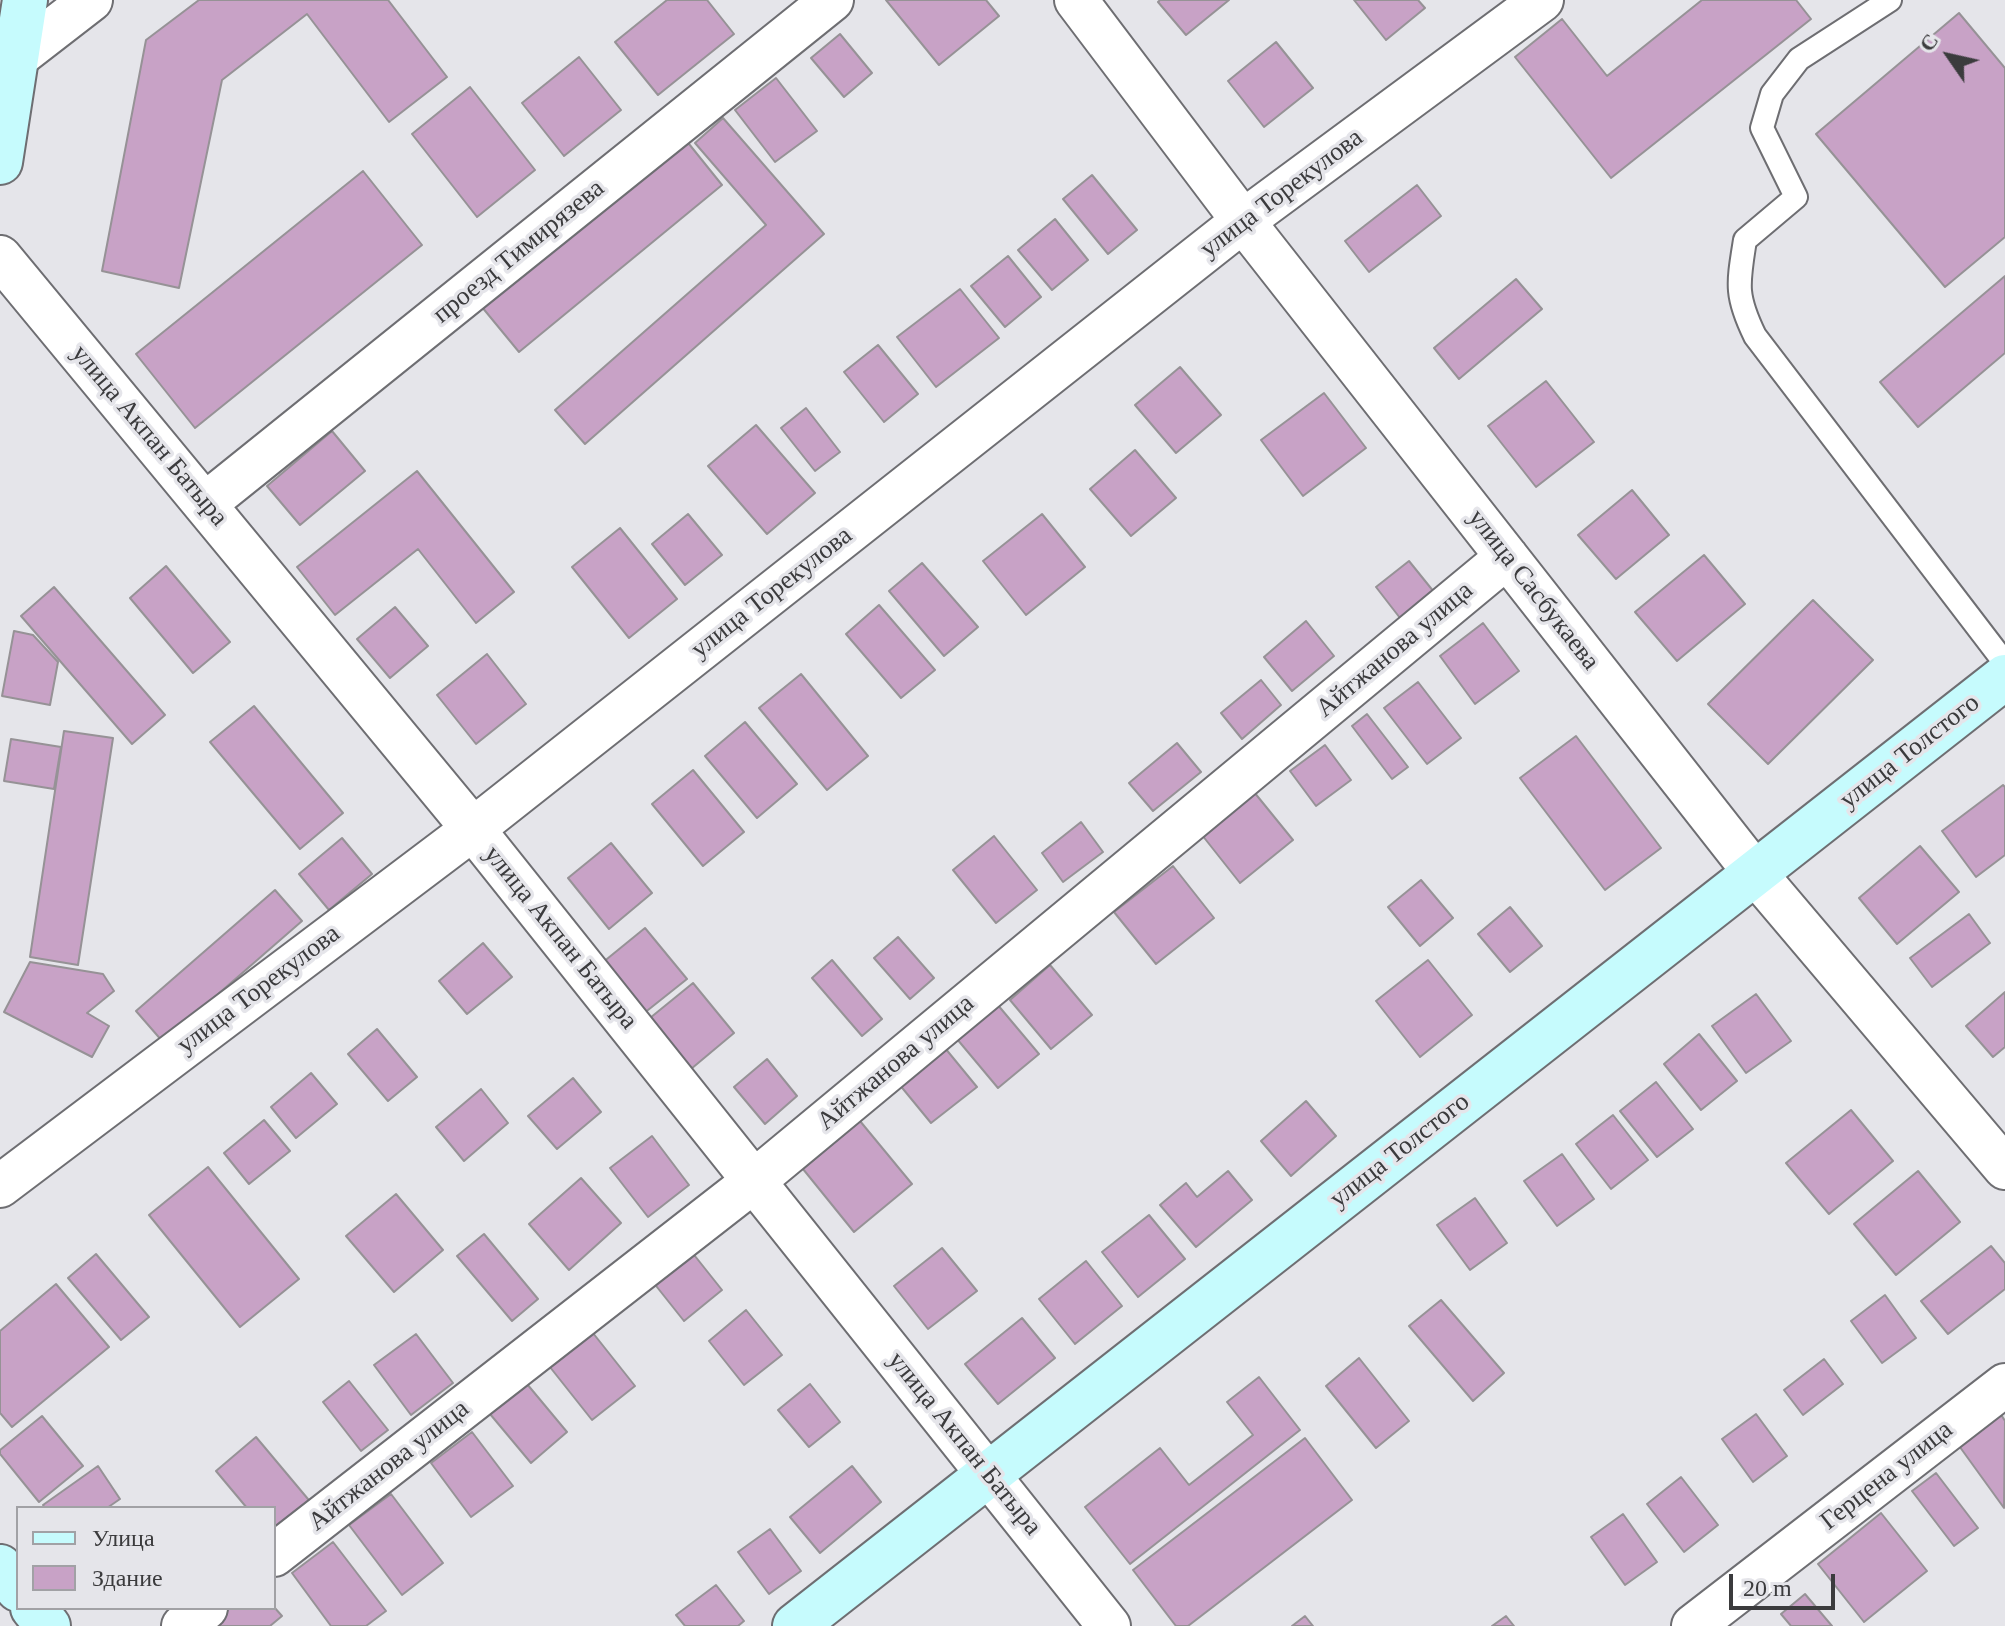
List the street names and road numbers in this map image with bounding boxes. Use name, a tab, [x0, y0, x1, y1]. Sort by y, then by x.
street label: улица Торекулова	[1194, 123, 1370, 265]
street label: проезд Тимирязева	[427, 173, 611, 331]
street label: улица Акпан Батыра	[64, 339, 234, 533]
street label: улица Сасбукаева	[1461, 503, 1605, 677]
street label: улица Торекулова	[685, 520, 859, 666]
street label: Айтжанова улица	[1310, 575, 1480, 725]
street label: улица Толстого	[1834, 688, 1986, 816]
street label: улица Акпан Батыра	[476, 840, 644, 1036]
street label: улица Торекулова	[171, 919, 347, 1061]
street label: Айтжанова улица	[811, 988, 981, 1138]
street label: улица Толстого	[1324, 1087, 1476, 1215]
street label: улица Акпан Батыра	[880, 1346, 1048, 1542]
street label: Айтжанова улица	[303, 1394, 475, 1538]
street label: Герцена улица	[1815, 1415, 1959, 1537]

